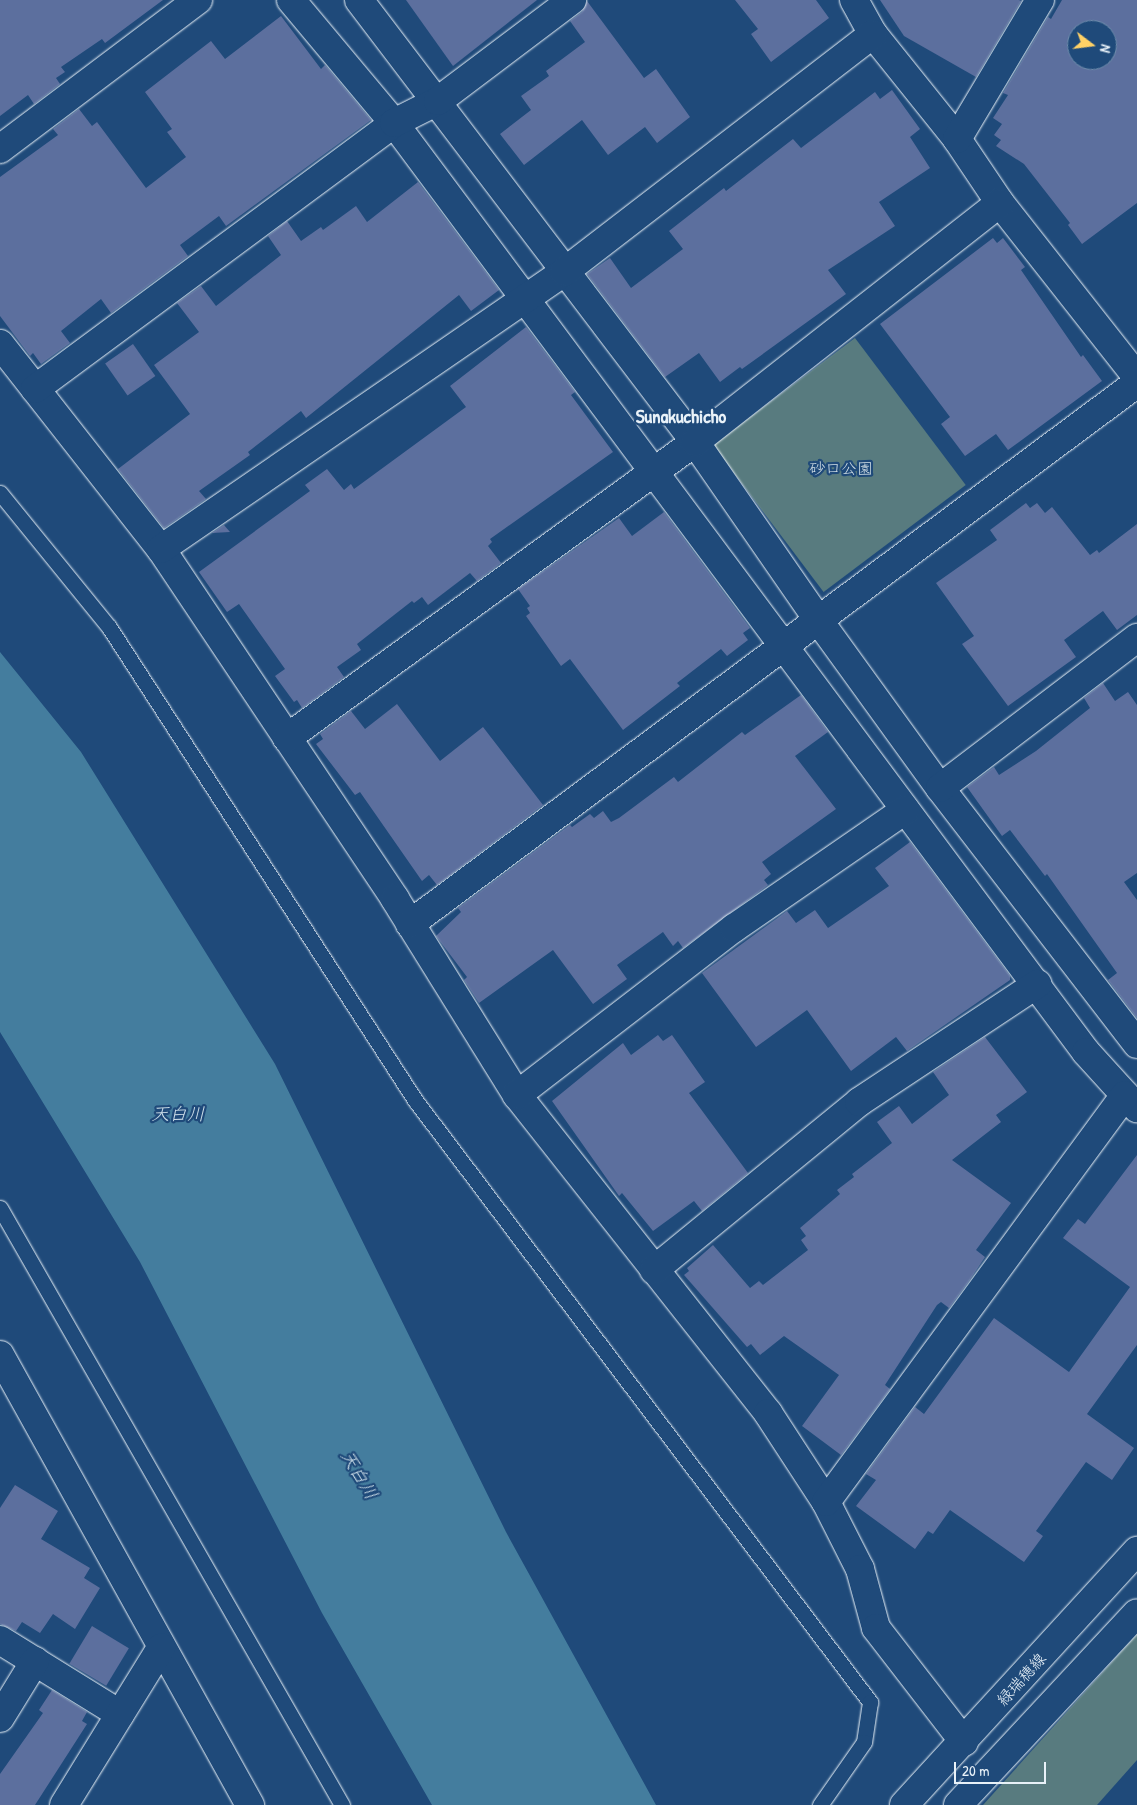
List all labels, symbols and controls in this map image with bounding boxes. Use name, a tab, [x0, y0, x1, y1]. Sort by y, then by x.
north arrow	[1067, 20, 1117, 70]
text: N	[1096, 43, 1116, 55]
district label: Sunakuchicho	[636, 406, 726, 428]
park label: 砂口公園	[809, 458, 873, 478]
water label: 天白川	[151, 1103, 205, 1125]
water label: 天白川	[336, 1446, 382, 1504]
street label: 緑瑞穂線	[992, 1649, 1050, 1709]
scale bar	[957, 1752, 1050, 1784]
text: 20 m	[962, 1760, 989, 1781]

